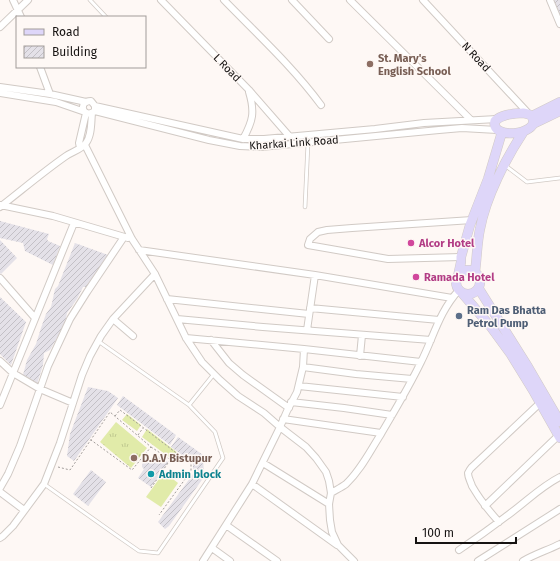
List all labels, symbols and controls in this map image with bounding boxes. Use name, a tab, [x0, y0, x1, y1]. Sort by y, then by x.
legend	[16, 16, 146, 68]
text: Road	[52, 25, 80, 39]
street label: N Road	[459, 39, 493, 75]
text: Building	[52, 45, 98, 59]
street label: L Road	[211, 51, 243, 85]
place label: St. Mary's English School	[378, 52, 451, 78]
marker: St. Mary's English School	[365, 59, 375, 69]
street label: Kharkai Link Road	[249, 133, 339, 153]
place label: Alcor Hotel	[418, 237, 475, 250]
marker: Alcor Hotel	[406, 238, 416, 248]
place label: Ramada Hotel	[424, 271, 495, 284]
marker: Ramada Hotel	[411, 272, 421, 282]
place label: Ram Das Bhatta Petrol Pump	[467, 304, 546, 330]
marker: Ram Das Bhatta Petrol Pump	[454, 311, 464, 321]
place label: D.A.V Bistupur	[142, 452, 213, 465]
marker: D.A.V Bistupur	[129, 453, 139, 463]
place label: Admin block	[158, 468, 222, 481]
marker: Admin block	[146, 469, 156, 479]
scale bar	[416, 519, 516, 545]
text: 100 m	[422, 526, 454, 540]

